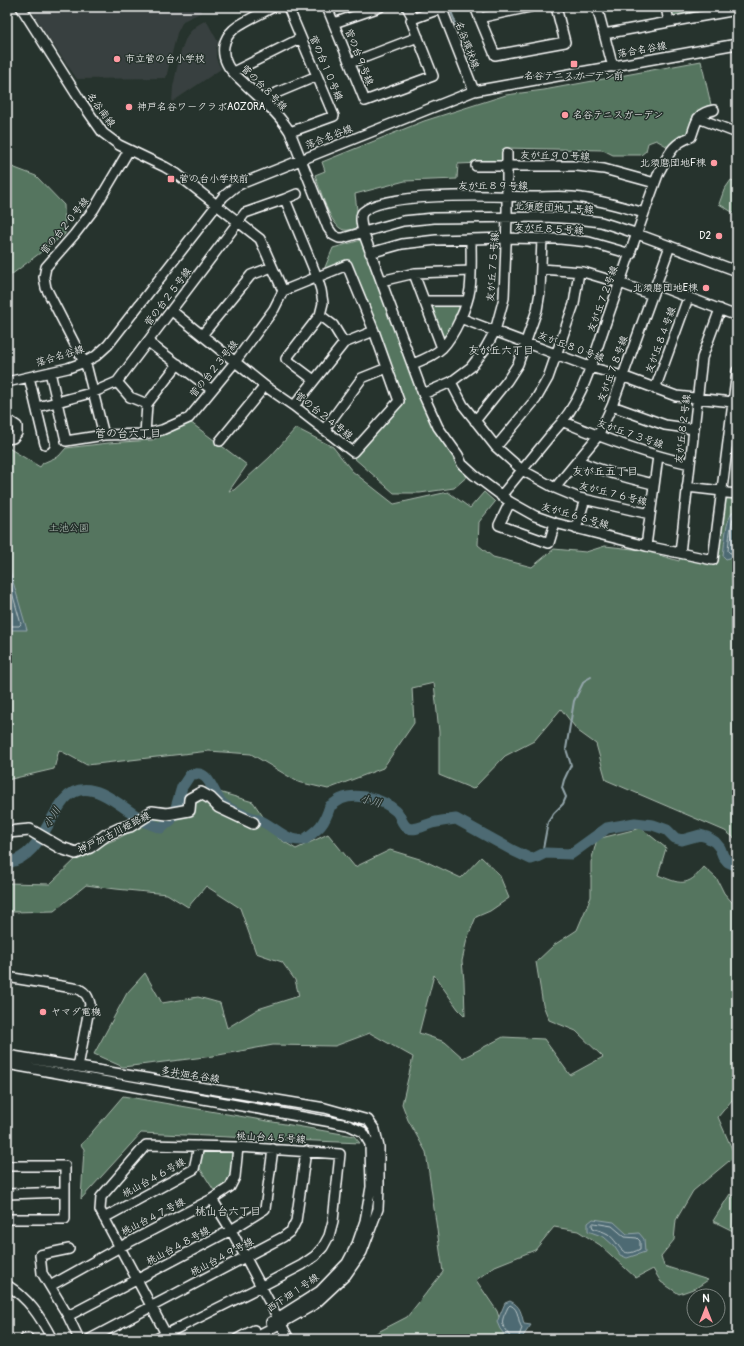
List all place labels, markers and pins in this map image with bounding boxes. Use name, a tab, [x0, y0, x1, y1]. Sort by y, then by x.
place label: 市立菅の台小学校	[125, 53, 205, 65]
marker: 市立菅の台小学校	[112, 54, 122, 64]
marker: 名谷テニスガーデン前	[569, 59, 579, 69]
place label: 名谷テニスガーデン前	[524, 70, 624, 82]
place label: 神戸名谷ワークラボAOZORA	[137, 101, 266, 113]
marker: 神戸名谷ワークラボAOZORA	[124, 102, 134, 112]
place label: 名谷テニスガーデン	[573, 109, 663, 121]
marker: 名谷テニスガーデン	[560, 110, 570, 120]
place label: 北須磨団地F棟	[640, 157, 706, 169]
marker: 北須磨団地F棟	[709, 158, 719, 168]
place label: 菅の台小学校前	[179, 173, 249, 185]
marker: 菅の台小学校前	[166, 174, 176, 184]
place label: D2	[699, 230, 711, 242]
marker: D2	[714, 231, 724, 241]
place label: 北須磨団地E棟	[633, 282, 698, 294]
marker: 北須磨団地E棟	[701, 283, 711, 293]
place label: ヤマダ電機	[51, 1006, 101, 1018]
marker: ヤマダ電機	[38, 1007, 48, 1017]

